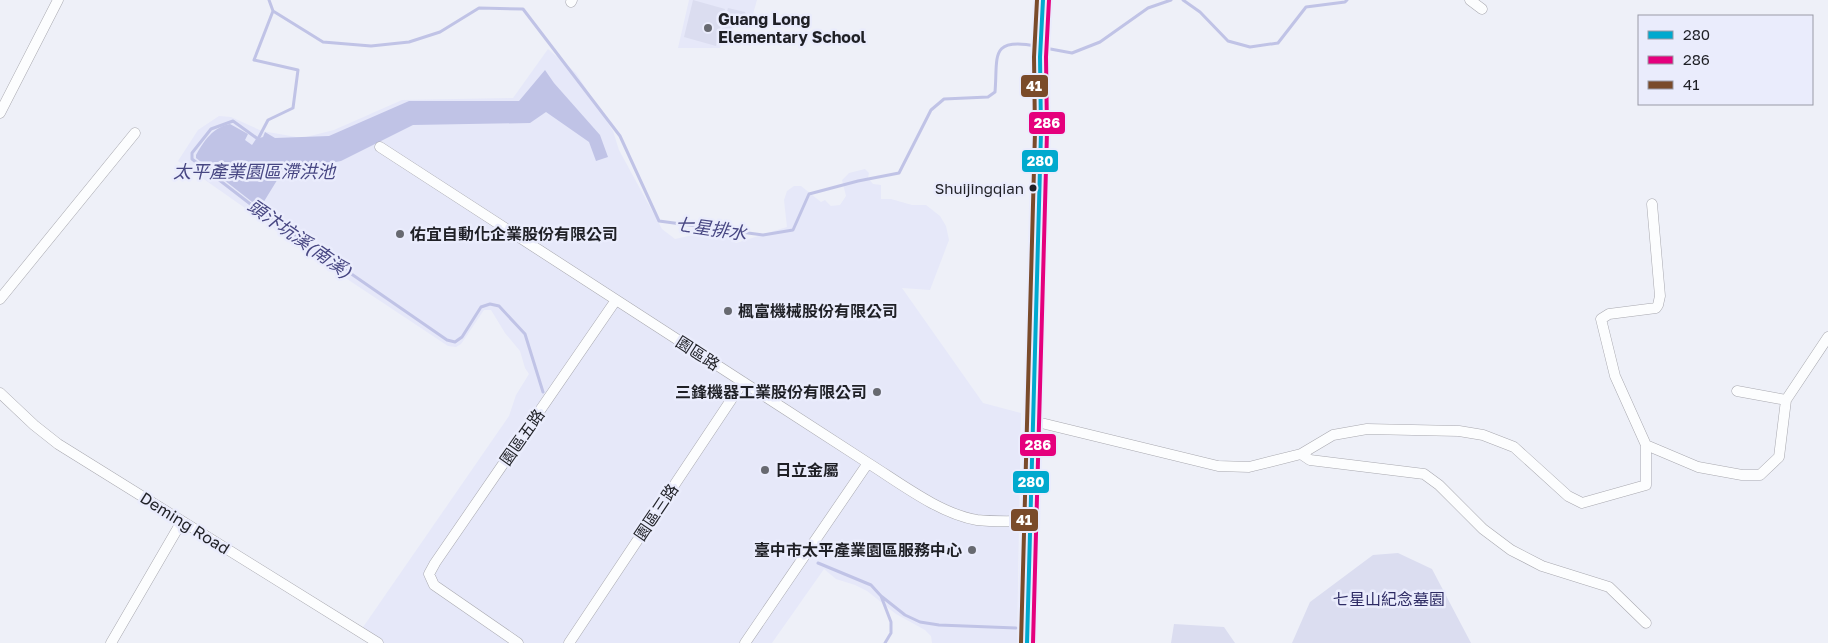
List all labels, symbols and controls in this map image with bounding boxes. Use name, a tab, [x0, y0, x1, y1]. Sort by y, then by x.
place label: Guang Long Elementary School	[718, 9, 867, 47]
legend	[1638, 15, 1813, 105]
marker: Guang Long Elementary School	[702, 22, 714, 34]
text: 280	[1683, 25, 1710, 43]
text: 286	[1683, 50, 1710, 68]
line badge: 41	[1020, 74, 1049, 98]
text: 41	[1683, 75, 1699, 93]
text: 41	[1026, 77, 1042, 94]
line badge: 286	[1028, 111, 1066, 135]
text: 286	[1034, 114, 1060, 131]
line badge: 280	[1021, 149, 1059, 173]
text: 280	[1027, 152, 1053, 169]
water label: 太平產業園區滯洪池	[173, 160, 337, 182]
place label: Shuijingqian	[935, 179, 1024, 197]
marker: Shuijingqian	[1028, 183, 1038, 193]
water label: 頭汴坑溪(南溪)	[244, 194, 356, 282]
water label: 七星排水	[674, 212, 749, 244]
place label: 佑宜自動化企業股份有限公司	[409, 224, 618, 244]
marker: 佑宜自動化企業股份有限公司	[394, 228, 406, 240]
place label: 楓富機械股份有限公司	[738, 301, 898, 321]
marker: 楓富機械股份有限公司	[722, 305, 734, 317]
street label: 園區路	[672, 332, 724, 374]
place label: 三鋒機器工業股份有限公司	[675, 382, 867, 402]
marker: 三鋒機器工業股份有限公司	[871, 386, 883, 398]
street label: 園區五路	[495, 405, 549, 469]
line badge: 286	[1019, 433, 1057, 457]
text: 286	[1025, 436, 1051, 453]
place label: 日立金屬	[775, 460, 839, 480]
marker: 日立金屬	[759, 464, 771, 476]
line badge: 280	[1012, 470, 1050, 494]
text: 280	[1018, 473, 1044, 490]
street label: 園區三路	[630, 480, 682, 544]
street label: Deming Road	[137, 488, 233, 558]
line badge: 41	[1010, 508, 1039, 532]
text: 41	[1016, 511, 1032, 528]
place label: 臺中市太平產業園區服務中心	[754, 540, 962, 560]
marker: 臺中市太平產業園區服務中心	[966, 544, 978, 556]
park label: 七星山紀念墓園	[1333, 589, 1445, 609]

